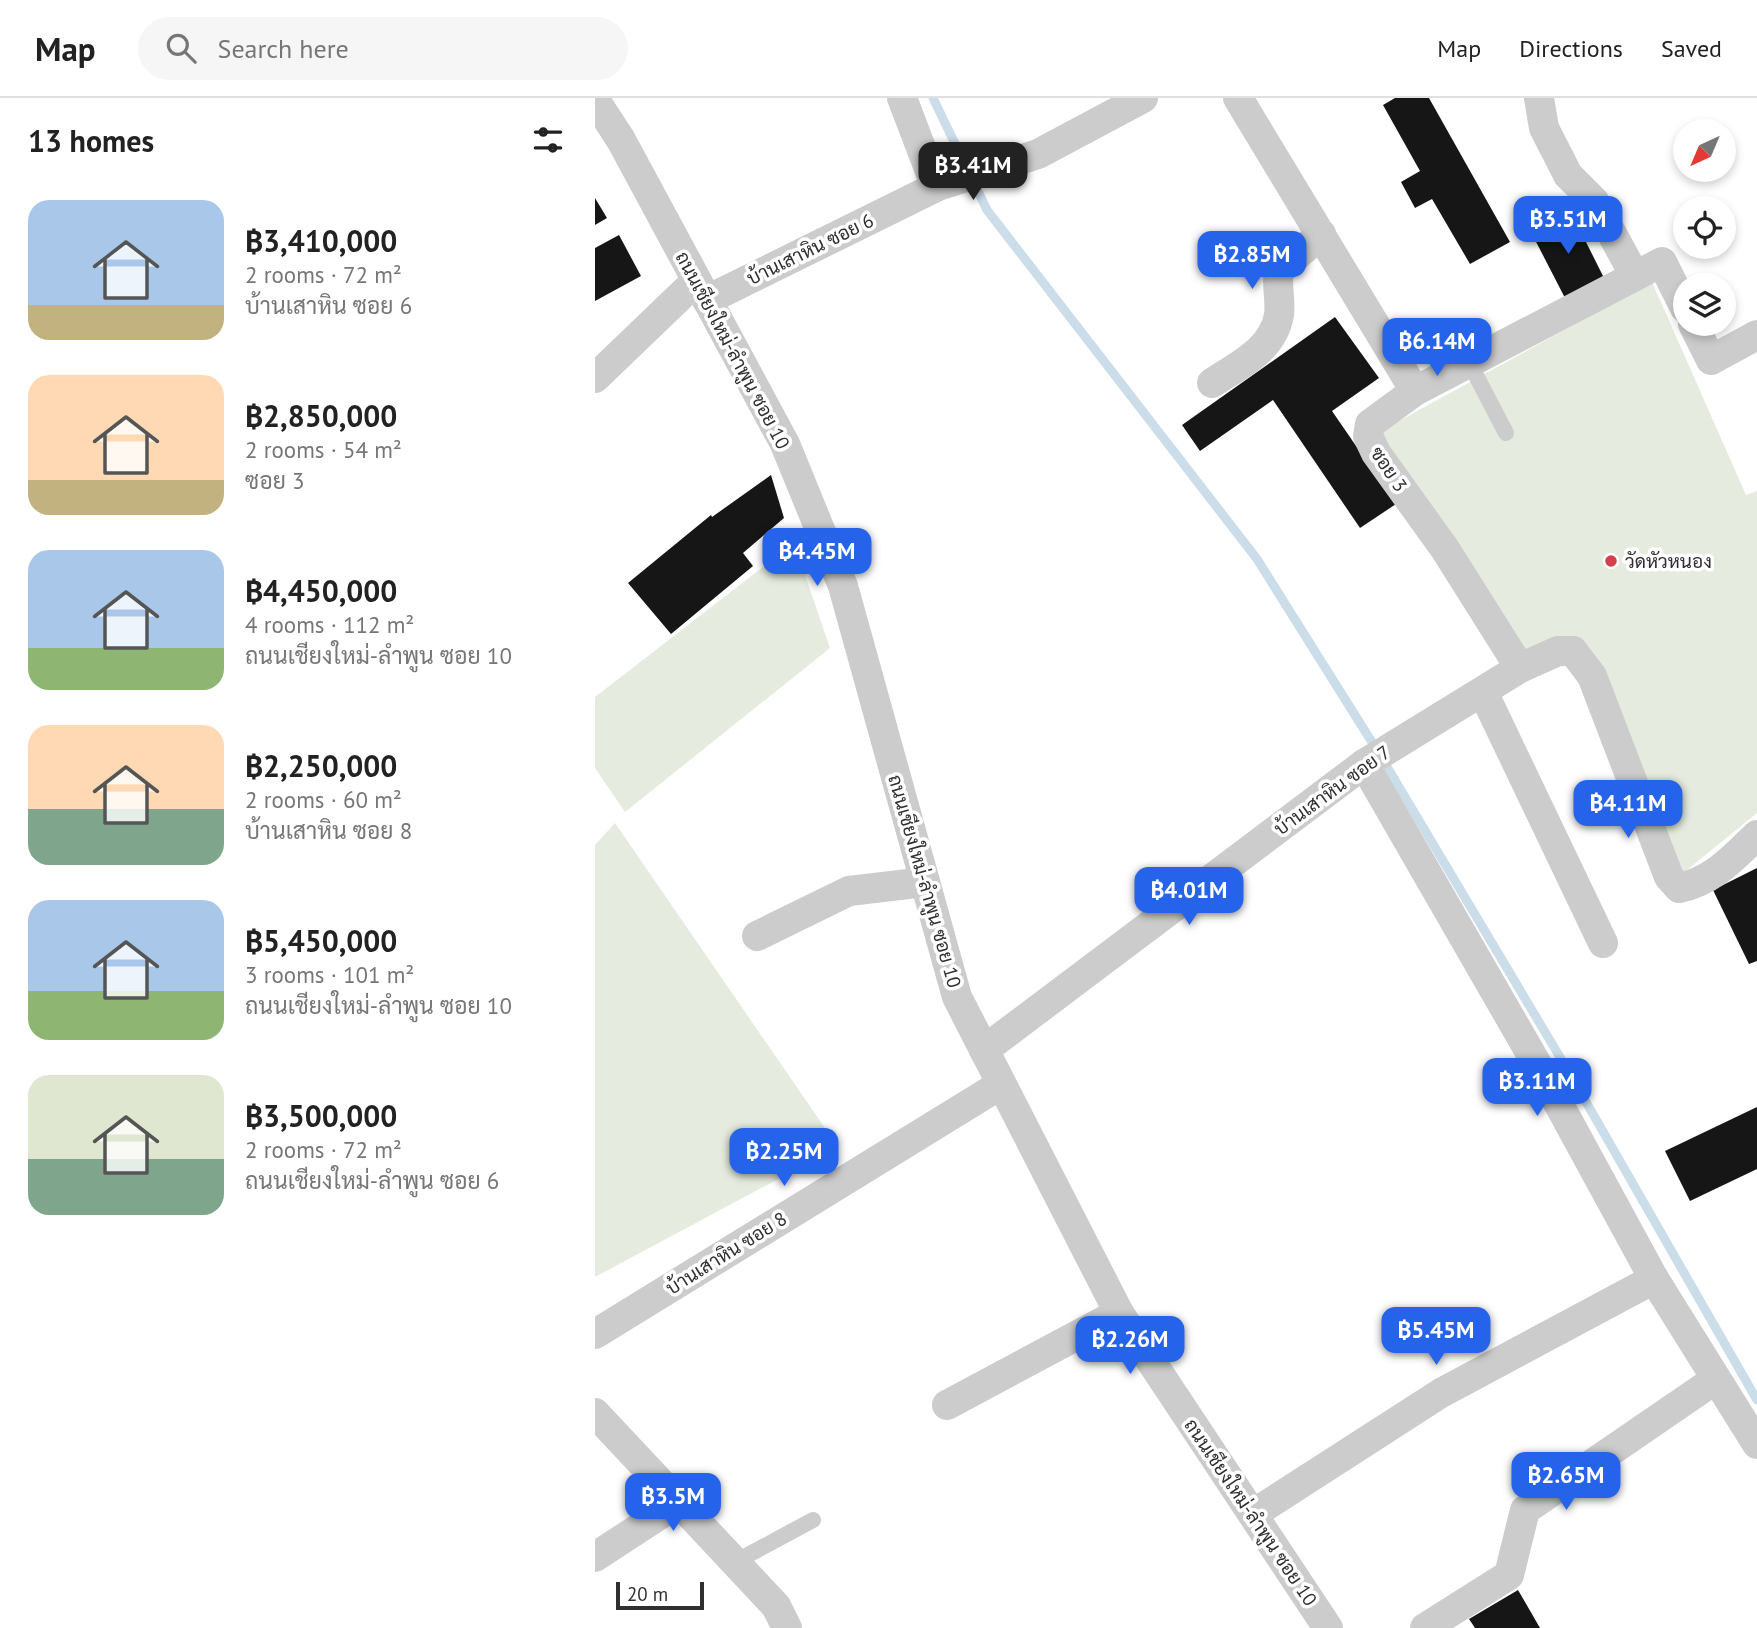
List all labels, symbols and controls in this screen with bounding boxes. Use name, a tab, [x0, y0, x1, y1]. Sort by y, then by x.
search box	[138, 17, 628, 80]
text: Map	[35, 27, 96, 70]
icon: search	[162, 29, 200, 67]
text: Search here	[218, 32, 349, 65]
text: Map	[1437, 33, 1481, 64]
text: Directions	[1519, 33, 1623, 64]
text: Saved	[1661, 33, 1722, 64]
north arrow	[1673, 119, 1736, 182]
map controls	[1673, 119, 1736, 336]
text: 13 homes	[28, 121, 154, 160]
icon: filters	[529, 121, 567, 159]
pin: ฿3.41M	[916, 142, 1030, 202]
text: ฿3.41M	[934, 150, 1012, 179]
button: locate	[1673, 196, 1736, 259]
pin: ฿3.51M	[1511, 197, 1625, 256]
text: ฿3.51M	[1529, 204, 1607, 233]
street label: บ้านเสาหิน ซอย 6	[743, 208, 877, 290]
text: ฿3,410,000	[245, 221, 397, 260]
icon: home	[84, 228, 168, 312]
pin: ฿2.85M	[1195, 232, 1309, 291]
text: ฿2.85M	[1213, 239, 1291, 268]
street label: ถนนเชียงใหม่-ลำพูน ซอย 10	[669, 247, 795, 454]
text: 2 rooms · 72 m²	[245, 260, 402, 289]
button: layers	[1673, 273, 1736, 336]
text: บ้านเสาหิน ซอย 6	[245, 291, 412, 320]
pin: ฿6.14M	[1380, 318, 1494, 378]
text: ฿6.14M	[1398, 326, 1476, 355]
text: ฿2,850,000	[245, 396, 397, 435]
icon: home	[84, 403, 168, 487]
text: 2 rooms · 54 m²	[245, 435, 402, 464]
street label: ซอย 3	[1365, 442, 1413, 496]
text: ซอย 3	[245, 466, 305, 495]
pin: ฿4.45M	[760, 528, 874, 588]
text: ฿4.45M	[778, 536, 856, 565]
place label: วัดหัวหนอง	[1625, 549, 1712, 573]
marker: วัดหัวหนอง	[1603, 553, 1619, 569]
text: ฿4,450,000	[245, 571, 397, 610]
icon: home	[84, 578, 168, 662]
text: 4 rooms · 112 m²	[245, 610, 414, 639]
text: ถนนเชียงใหม่-ลำพูน ซอย 10	[245, 641, 512, 670]
street label: บ้านเสาหิน ซอย 7	[1269, 740, 1395, 840]
text: ฿2,250,000	[245, 746, 397, 785]
icon: home	[84, 753, 168, 837]
street label: ถนนเชียงใหม่-ลำพูน ซอย 10	[881, 772, 967, 991]
pin: ฿4.11M	[1571, 780, 1685, 840]
text: 2 rooms · 60 m²	[245, 785, 402, 814]
text: ฿4.11M	[1589, 788, 1667, 817]
text: บ้านเสาหิน ซอย 8	[245, 816, 412, 845]
pin: ฿4.01M	[1132, 868, 1246, 927]
text: ฿4.01M	[1150, 875, 1228, 904]
text: ฿5,450,000	[245, 921, 397, 960]
icon: home	[84, 928, 168, 1012]
text: 3 rooms · 101 m²	[245, 960, 414, 989]
text: ถนนเชียงใหม่-ลำพูน ซอย 10	[245, 991, 512, 1020]
pin: ฿3.11M	[1480, 1058, 1594, 1118]
text: ฿3.11M	[1498, 1066, 1576, 1095]
text: ฿3,500,000	[245, 1096, 397, 1135]
icon: home	[84, 1103, 168, 1187]
pin: ฿2.25M	[727, 1128, 841, 1188]
text: 2 rooms · 72 m²	[245, 1135, 402, 1164]
text: ฿2.25M	[745, 1136, 823, 1165]
text: ถนนเชียงใหม่-ลำพูน ซอย 6	[245, 1166, 499, 1195]
street label: บ้านเสาหิน ซอย 8	[661, 1206, 791, 1300]
pin: ฿5.45M	[1379, 1308, 1493, 1367]
text: ฿5.45M	[1397, 1315, 1475, 1344]
pin: ฿2.26M	[1073, 1316, 1187, 1376]
text: ฿2.26M	[1091, 1324, 1169, 1353]
street label: ถนนเชียงใหม่-ลำพูน ซอย 10	[1178, 1414, 1323, 1611]
pin: ฿2.65M	[1509, 1452, 1623, 1512]
text: ฿2.65M	[1527, 1460, 1605, 1489]
pin: ฿3.5M	[624, 1474, 722, 1533]
text: ฿3.5M	[641, 1481, 705, 1510]
scale bar	[616, 1579, 703, 1611]
text: 20 m	[627, 1582, 668, 1606]

